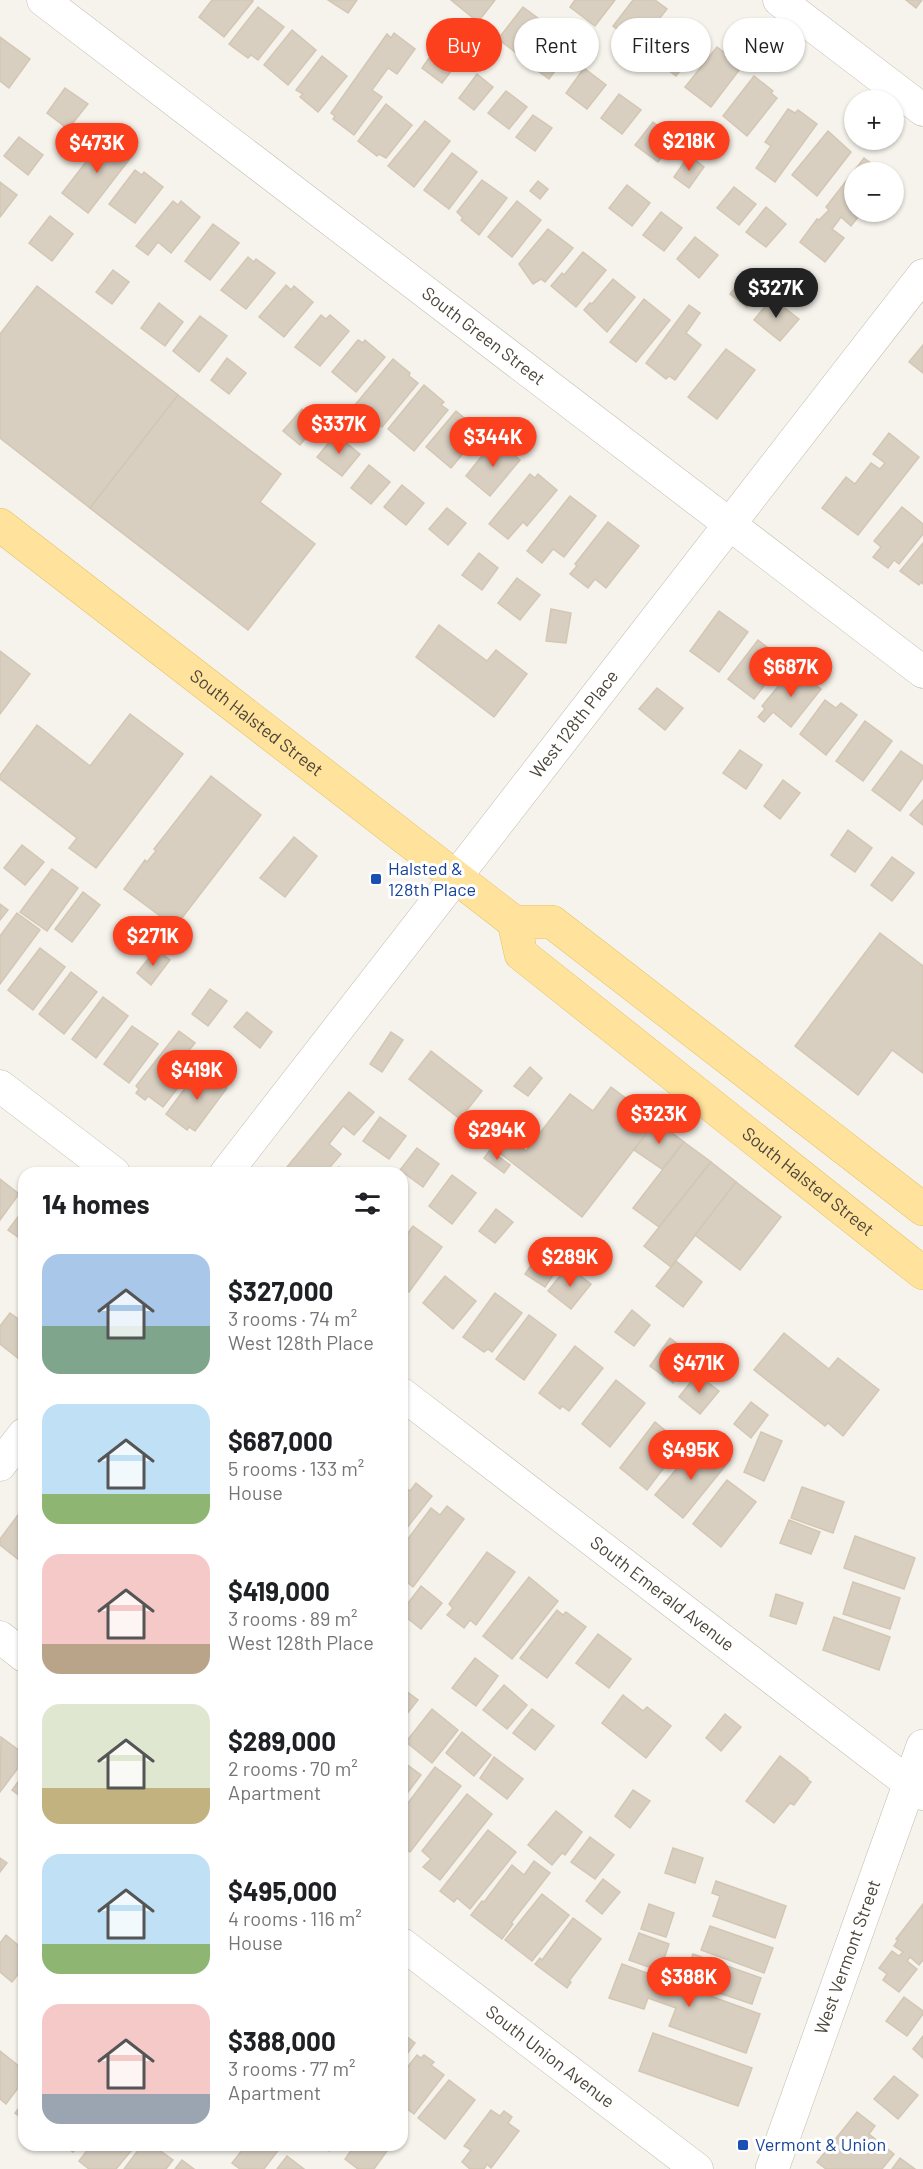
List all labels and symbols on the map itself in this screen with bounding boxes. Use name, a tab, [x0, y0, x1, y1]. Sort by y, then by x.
pin: $218K	[647, 121, 731, 172]
pin: $473K	[55, 123, 139, 174]
pin: $327K	[734, 268, 818, 319]
street label: South Green Street	[418, 281, 550, 389]
pin: $337K	[297, 404, 381, 455]
pin: $344K	[451, 417, 535, 468]
pin: $687K	[749, 647, 833, 698]
street label: South Halsted Street	[186, 664, 328, 781]
street label: West 128th Place	[525, 665, 622, 782]
place label: Halsted & 128th Place	[388, 857, 476, 900]
marker: Halsted & 128th Place	[369, 872, 383, 886]
pin: $271K	[111, 916, 195, 967]
pin: $419K	[155, 1050, 239, 1101]
pin: $323K	[617, 1094, 701, 1145]
pin: $294K	[455, 1110, 539, 1161]
street label: South Halsted Street	[738, 1122, 879, 1240]
pin: $289K	[528, 1237, 612, 1288]
pin: $471K	[657, 1343, 741, 1394]
pin: $495K	[649, 1430, 733, 1481]
street label: South Emerald Avenue	[586, 1531, 739, 1655]
street label: West Vermont Street	[809, 1876, 884, 2037]
pin: $388K	[647, 1957, 731, 2008]
street label: South Union Avenue	[482, 2000, 619, 2112]
place label: Vermont & Union	[755, 2133, 886, 2155]
marker: Vermont & Union	[736, 2138, 750, 2152]

